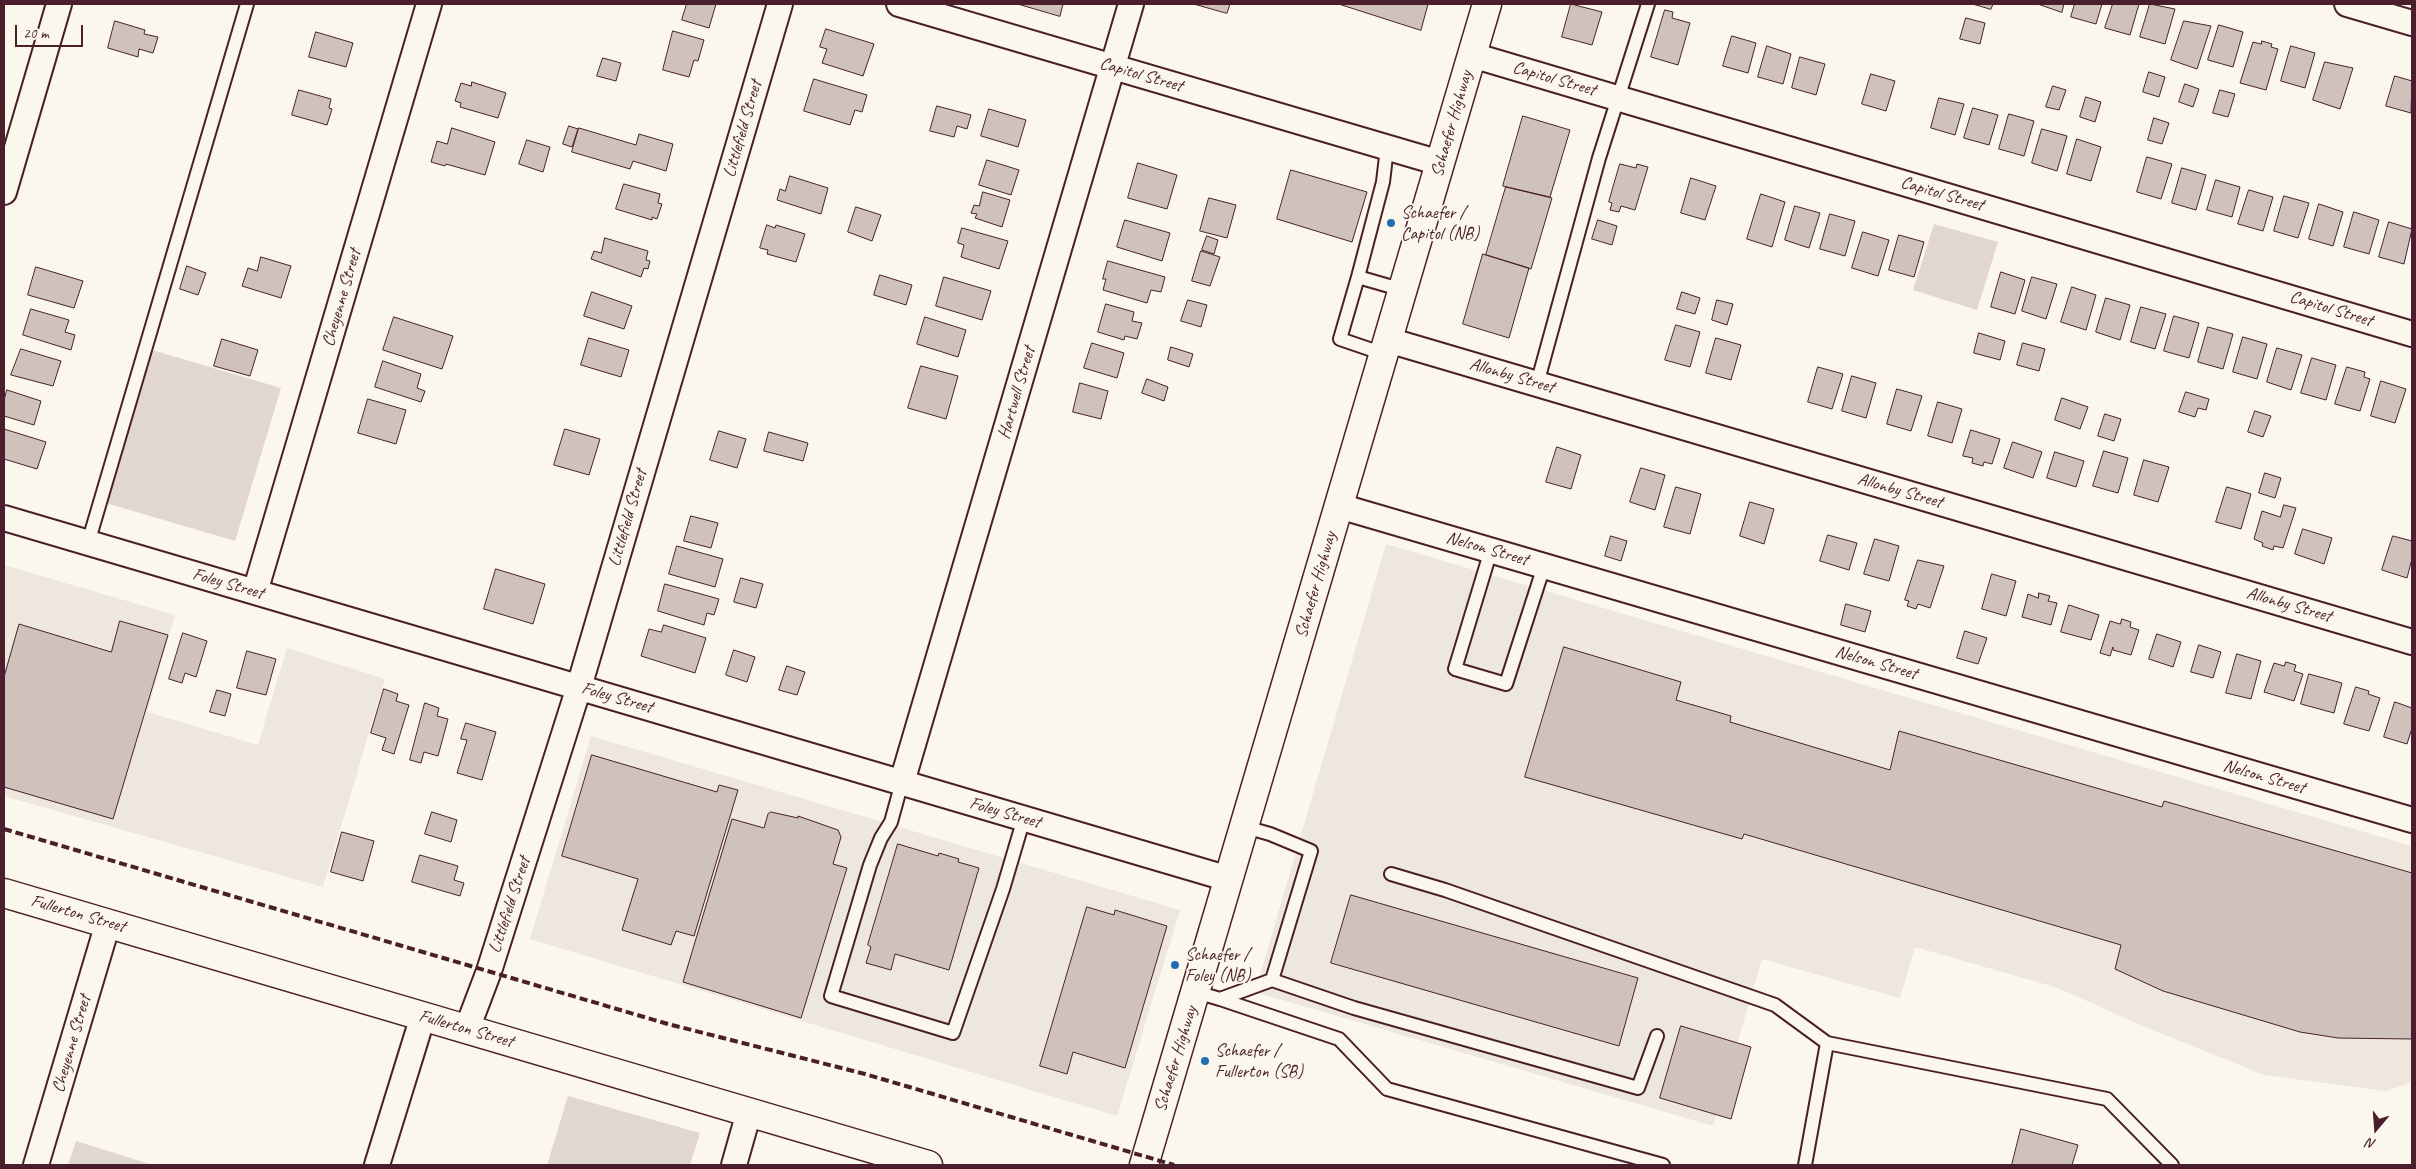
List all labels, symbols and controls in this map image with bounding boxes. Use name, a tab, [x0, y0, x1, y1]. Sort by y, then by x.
scale bar	[18, 15, 85, 47]
text: 20 m	[23, 24, 49, 43]
street label: Capitol Street	[1097, 53, 1185, 97]
street label: Capitol Street	[1510, 57, 1598, 101]
street label: Schaefer Highway	[1427, 68, 1477, 180]
street label: Littlefield Street	[719, 78, 767, 180]
street label: Capitol Street	[1898, 172, 1986, 216]
place label: Schaefer / Capitol (NB)	[1401, 202, 1479, 244]
marker: Schaefer / Capitol (NB)	[1385, 217, 1397, 229]
street label: Cheyenne Street	[318, 247, 366, 349]
street label: Capitol Street	[2287, 286, 2375, 332]
street label: Hartwell Street	[993, 344, 1041, 442]
street label: Allonby Street	[1467, 354, 1557, 398]
street label: Littlefield Street	[604, 467, 652, 569]
street label: Allonby Street	[1855, 469, 1945, 513]
street label: Nelson Street	[1444, 527, 1530, 571]
street label: Schaefer Highway	[1291, 529, 1341, 641]
street label: Foley Street	[190, 564, 266, 604]
street label: Allonby Street	[2244, 583, 2334, 627]
street label: Nelson Street	[1833, 641, 1919, 685]
street label: Foley Street	[579, 678, 655, 718]
street label: Nelson Street	[2221, 755, 2307, 799]
street label: Foley Street	[967, 793, 1043, 833]
street label: Littlefield Street	[484, 854, 536, 956]
street label: Fullerton Street	[28, 890, 128, 938]
place label: Schaefer / Foley (NB)	[1185, 944, 1250, 986]
marker: Schaefer / Foley (NB)	[1169, 959, 1181, 971]
street label: Cheyenne Street	[48, 993, 96, 1095]
street label: Schaefer Highway	[1150, 1003, 1202, 1115]
street label: Fullerton Street	[416, 1005, 516, 1053]
place label: Schaefer / Fullerton (SB)	[1215, 1040, 1303, 1082]
marker: Schaefer / Fullerton (SB)	[1199, 1055, 1211, 1067]
north arrow	[2351, 1104, 2401, 1154]
text: N	[2364, 1134, 2378, 1153]

